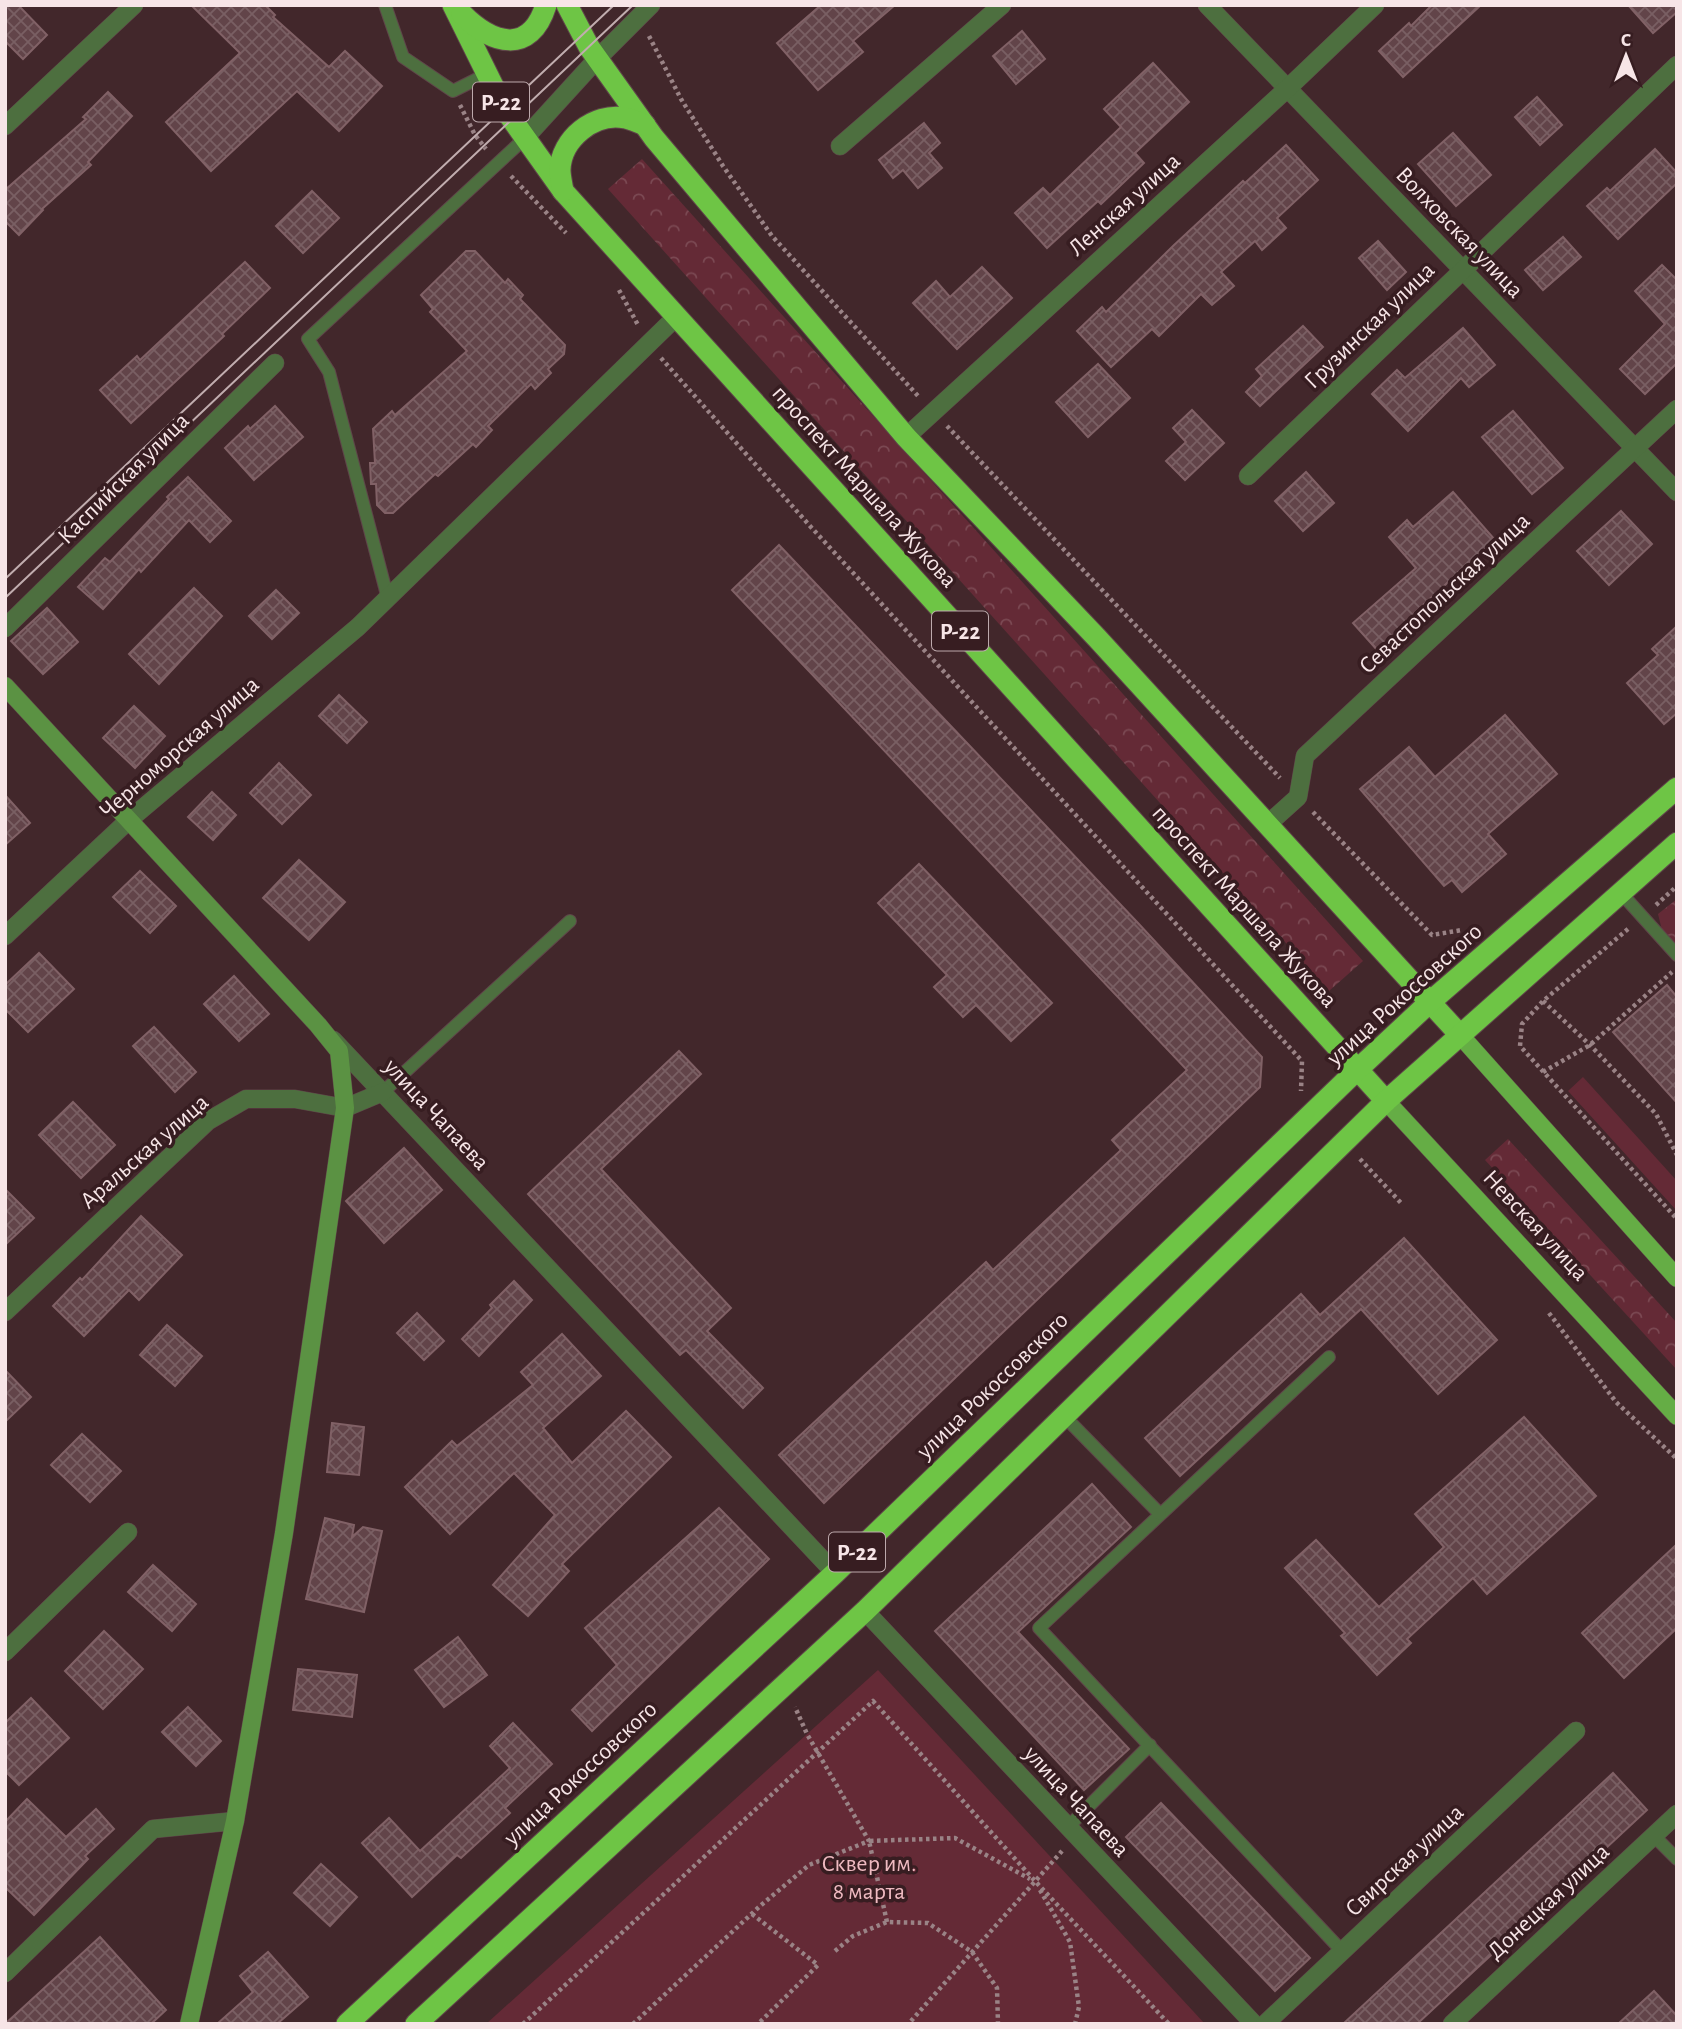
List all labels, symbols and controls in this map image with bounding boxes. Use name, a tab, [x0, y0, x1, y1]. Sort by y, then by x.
north arrow	[1591, 21, 1661, 91]
text: С	[1621, 31, 1631, 50]
road number: Р-22	[473, 82, 529, 122]
street label: Ленская улица	[1064, 149, 1185, 261]
street label: Волховская улица	[1391, 163, 1528, 303]
street label: Грузинская улица	[1300, 258, 1439, 394]
street label: проспект Маршала Жукова	[767, 381, 961, 592]
street label: Каспийская улица	[53, 408, 194, 549]
street label: Севастопольская улица	[1355, 509, 1535, 679]
road number: Р-22	[932, 611, 988, 650]
street label: Черноморская улица	[95, 672, 264, 823]
street label: проспект Маршала Жукова	[1147, 801, 1341, 1012]
street label: улица Рокоссовского	[1322, 919, 1487, 1071]
street label: улица Чапаева	[378, 1054, 494, 1175]
street label: Аральская улица	[76, 1090, 213, 1214]
street label: Невская улица	[1478, 1166, 1592, 1286]
street label: улица Рокоссовского	[912, 1308, 1073, 1464]
road number: Р-22	[829, 1532, 885, 1572]
street label: улица Рокоссовского	[499, 1697, 662, 1851]
street label: улица Чапаева	[1018, 1741, 1134, 1862]
street label: Свирская улица	[1341, 1800, 1468, 1921]
street label: Донецкая улица	[1483, 1839, 1614, 1964]
park label: Сквер им. 8 марта	[821, 1852, 917, 1904]

